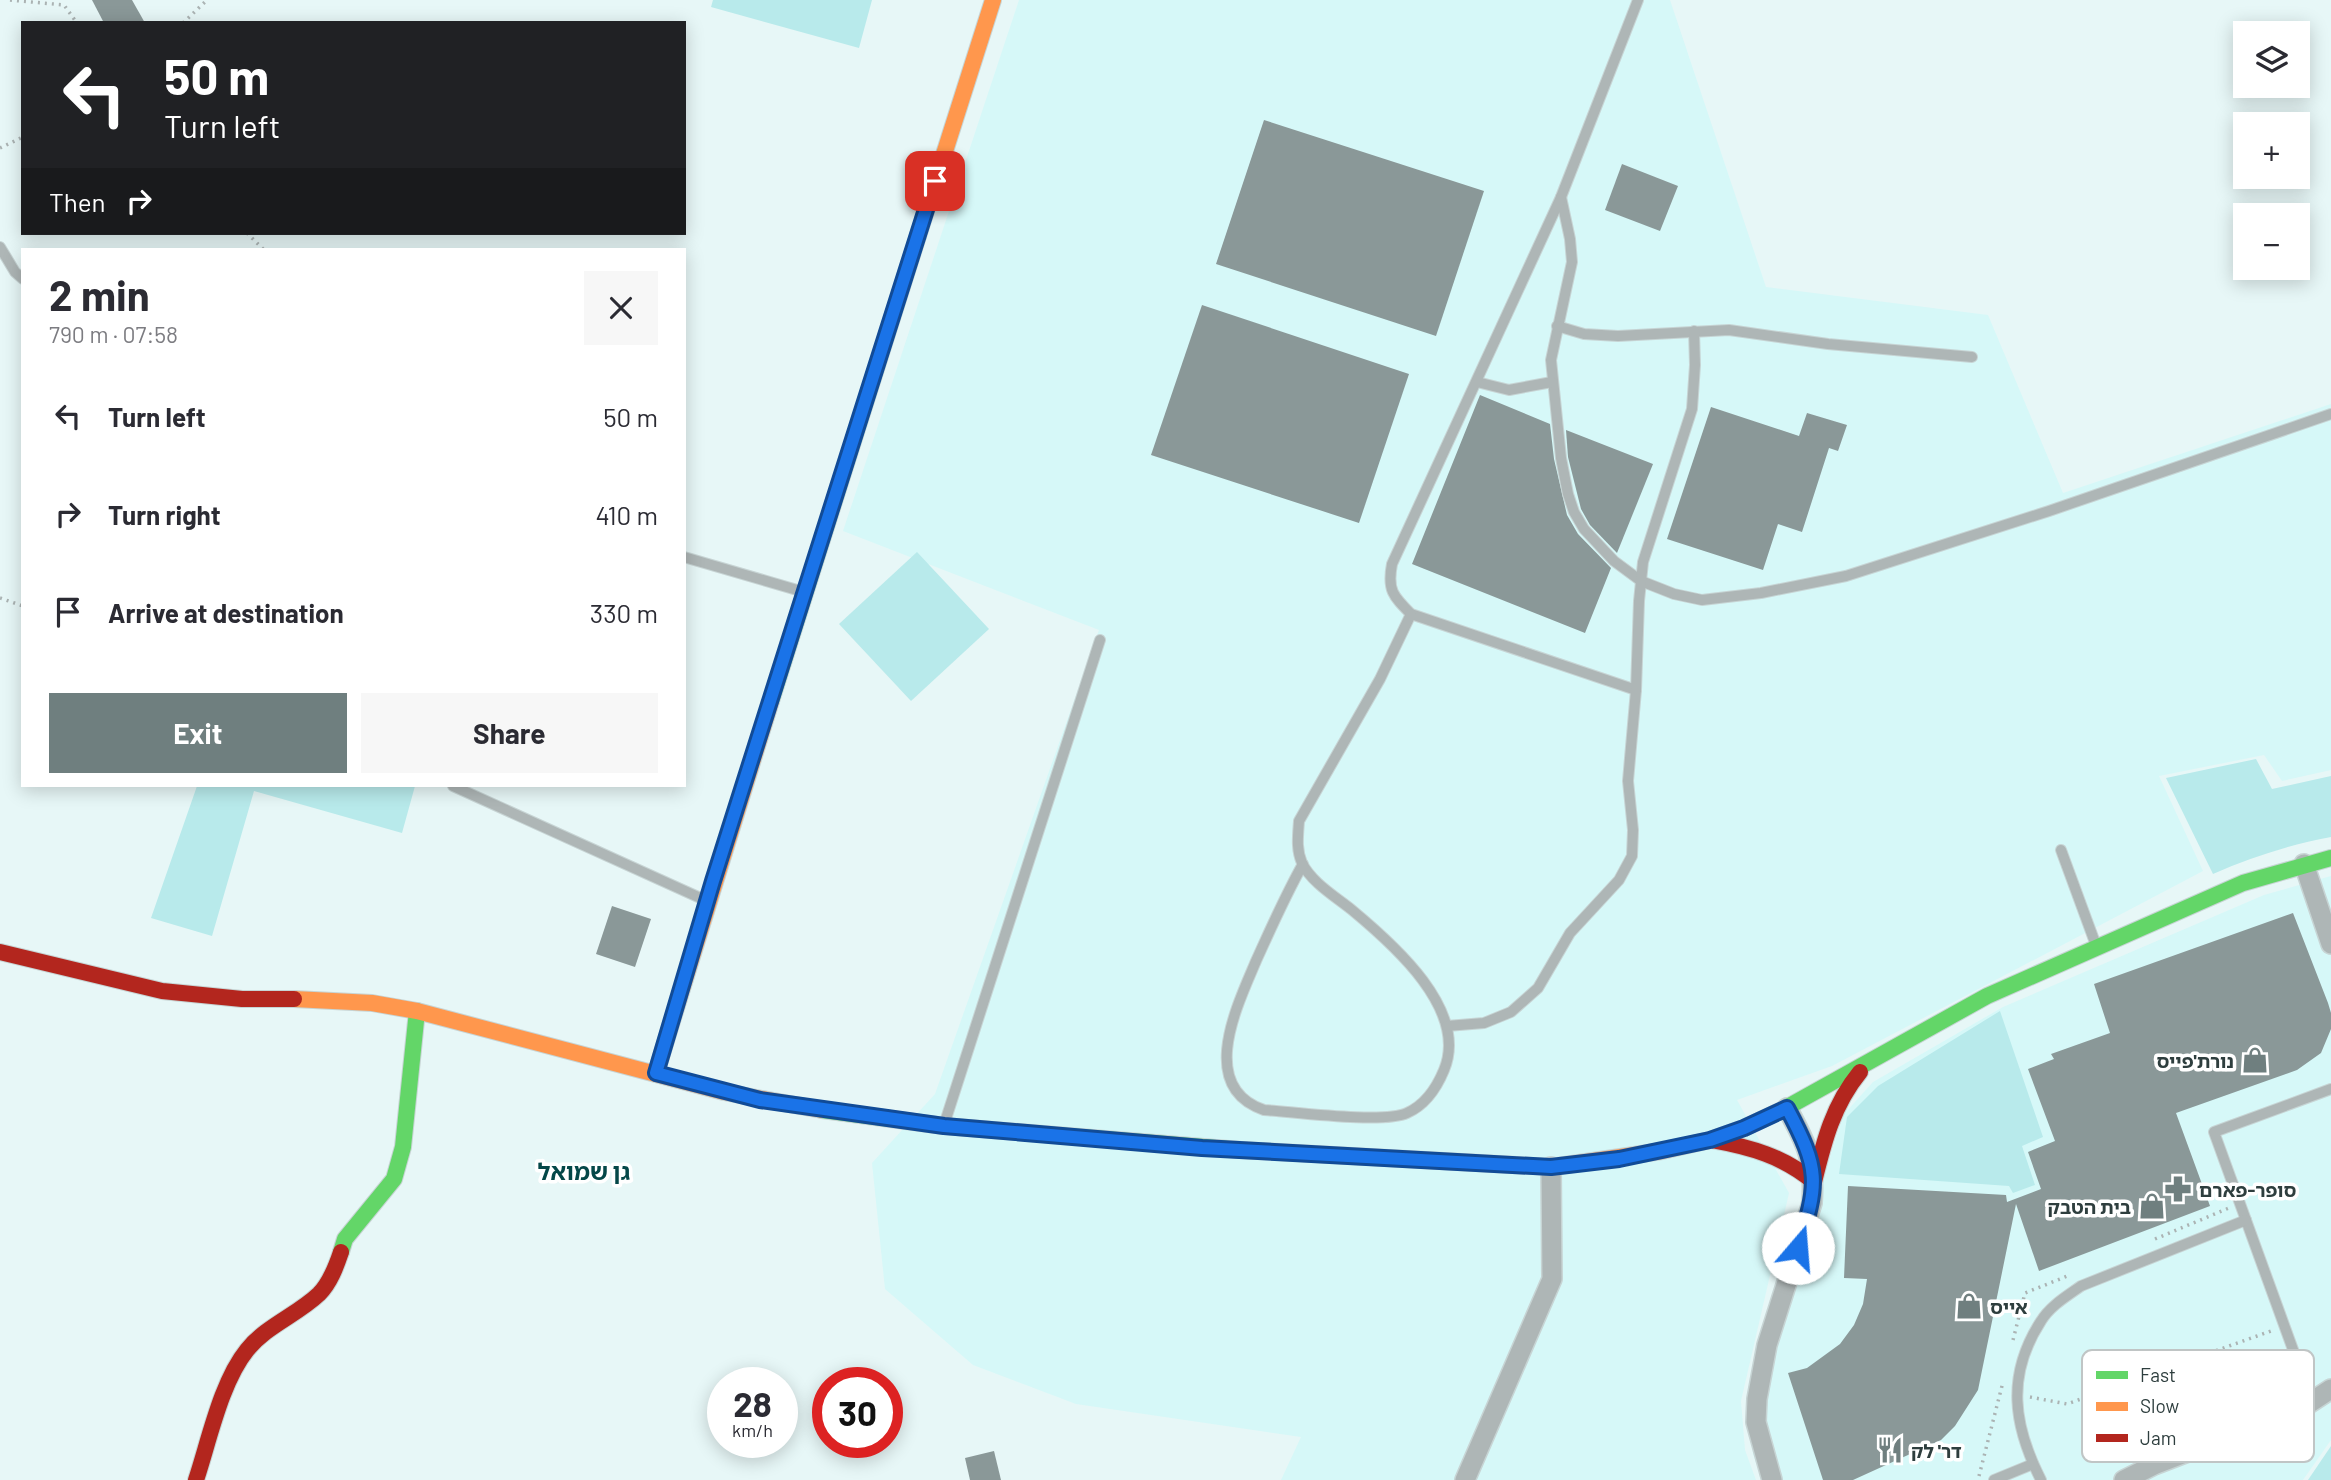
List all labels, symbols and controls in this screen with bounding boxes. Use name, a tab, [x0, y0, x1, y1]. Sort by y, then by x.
map controls	[2233, 21, 2310, 280]
button: layers	[2233, 21, 2310, 98]
text: 50 m	[164, 46, 269, 105]
icon: left	[49, 49, 140, 140]
text: Turn left	[164, 106, 281, 144]
button: +	[2233, 112, 2310, 189]
pin	[905, 151, 965, 211]
icon: arrive	[916, 162, 954, 200]
icon: right	[120, 182, 158, 220]
text: Then	[49, 186, 106, 217]
button: −	[2233, 203, 2310, 280]
text: 2 min	[49, 269, 150, 319]
button: close	[584, 271, 658, 345]
text: 790 m · 07:58	[49, 320, 178, 348]
icon: left	[49, 397, 87, 435]
text: Turn left	[108, 401, 206, 432]
text: 50 m	[603, 401, 658, 432]
icon: right	[49, 495, 87, 533]
text: Turn right	[108, 499, 221, 530]
text: 410 m	[596, 499, 658, 530]
icon: arrive	[49, 593, 87, 631]
text: Arrive at destination	[108, 597, 344, 628]
text: 330 m	[590, 597, 658, 628]
button: Exit	[49, 693, 347, 773]
button: Share	[361, 693, 658, 773]
shop icon: נורת'פייס	[2240, 1045, 2270, 1075]
place label: נורת'פייס	[2156, 1049, 2234, 1072]
district label: גן שמואל	[538, 1157, 630, 1185]
pharmacy icon: סופר-פארם	[2163, 1174, 2193, 1204]
place label: סופר-פארם	[2199, 1178, 2296, 1201]
shop icon: בית הטבק	[2137, 1191, 2167, 1221]
place label: בית הטבק	[2048, 1195, 2131, 1218]
position arrow	[1761, 1211, 1835, 1285]
shop icon: אייס	[1954, 1291, 1984, 1321]
place label: אייס	[1990, 1295, 2028, 1318]
legend	[2082, 1350, 2314, 1462]
text: Fast	[2140, 1363, 2176, 1386]
speed limit sign: 30	[812, 1367, 903, 1458]
text: 28	[733, 1382, 772, 1424]
text: Slow	[2140, 1394, 2179, 1417]
text: km/h	[732, 1419, 773, 1441]
text: Jam	[2140, 1426, 2176, 1449]
restaurant icon: דר' לק	[1875, 1435, 1905, 1465]
place label: דר' לק	[1911, 1439, 1962, 1462]

